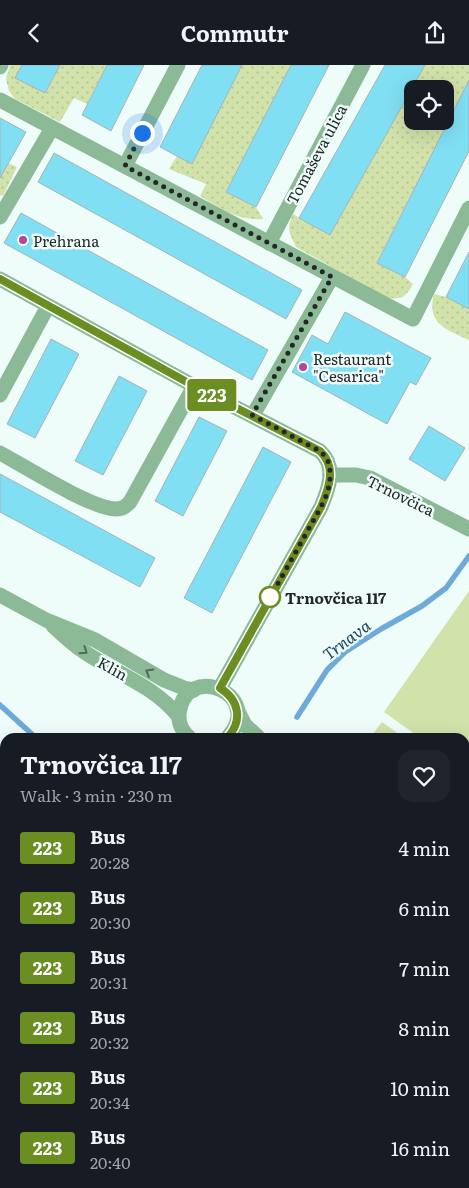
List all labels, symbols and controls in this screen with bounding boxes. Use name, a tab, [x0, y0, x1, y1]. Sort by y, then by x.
text: Commutr	[181, 16, 288, 49]
icon: back	[20, 19, 48, 47]
icon: share	[421, 19, 449, 47]
map controls	[404, 80, 454, 130]
button: locate	[404, 80, 454, 130]
street label: Tomaševa ulica	[280, 99, 352, 208]
your location	[130, 121, 155, 146]
place label: Prehrana	[33, 229, 100, 252]
marker: Prehrana	[17, 234, 29, 246]
place label: Restaurant "Cesarica"	[313, 347, 391, 387]
marker: Restaurant "Cesarica"	[297, 361, 309, 373]
line badge: 223	[183, 379, 241, 411]
text: 223	[197, 381, 227, 408]
street label: Trnovčica	[363, 469, 440, 522]
marker: Trnovčica 117	[259, 586, 281, 608]
place label: Trnovčica 117	[285, 586, 387, 609]
water label: Trnava	[317, 612, 376, 665]
one-way arrow	[78, 645, 87, 654]
street label: Klin	[94, 650, 132, 686]
one-way arrow	[146, 668, 155, 678]
text: Trnovčica 117	[20, 746, 182, 781]
button: heart	[398, 750, 450, 802]
text: Walk · 3 min · 230 m	[20, 783, 172, 807]
text: Bus	[90, 822, 125, 850]
text: 223	[33, 834, 62, 861]
text: 4 min	[398, 834, 450, 862]
text: 20:28	[90, 850, 129, 874]
text: Bus	[90, 882, 125, 910]
text: 223	[33, 894, 62, 921]
text: 6 min	[399, 894, 450, 922]
text: 20:30	[90, 910, 130, 934]
text: Bus	[90, 942, 125, 970]
text: 223	[33, 954, 62, 981]
text: 7 min	[399, 954, 450, 982]
text: 20:31	[90, 970, 128, 994]
text: Bus	[90, 1002, 125, 1030]
text: 223	[33, 1014, 62, 1041]
text: 8 min	[398, 1014, 450, 1042]
text: 20:32	[90, 1030, 129, 1054]
text: Bus	[90, 1062, 125, 1090]
text: 223	[33, 1074, 62, 1101]
text: 10 min	[390, 1074, 450, 1102]
text: 20:34	[90, 1090, 130, 1114]
text: Bus	[90, 1122, 125, 1150]
text: 223	[33, 1134, 62, 1161]
text: 16 min	[391, 1134, 450, 1162]
text: 20:40	[90, 1150, 130, 1174]

